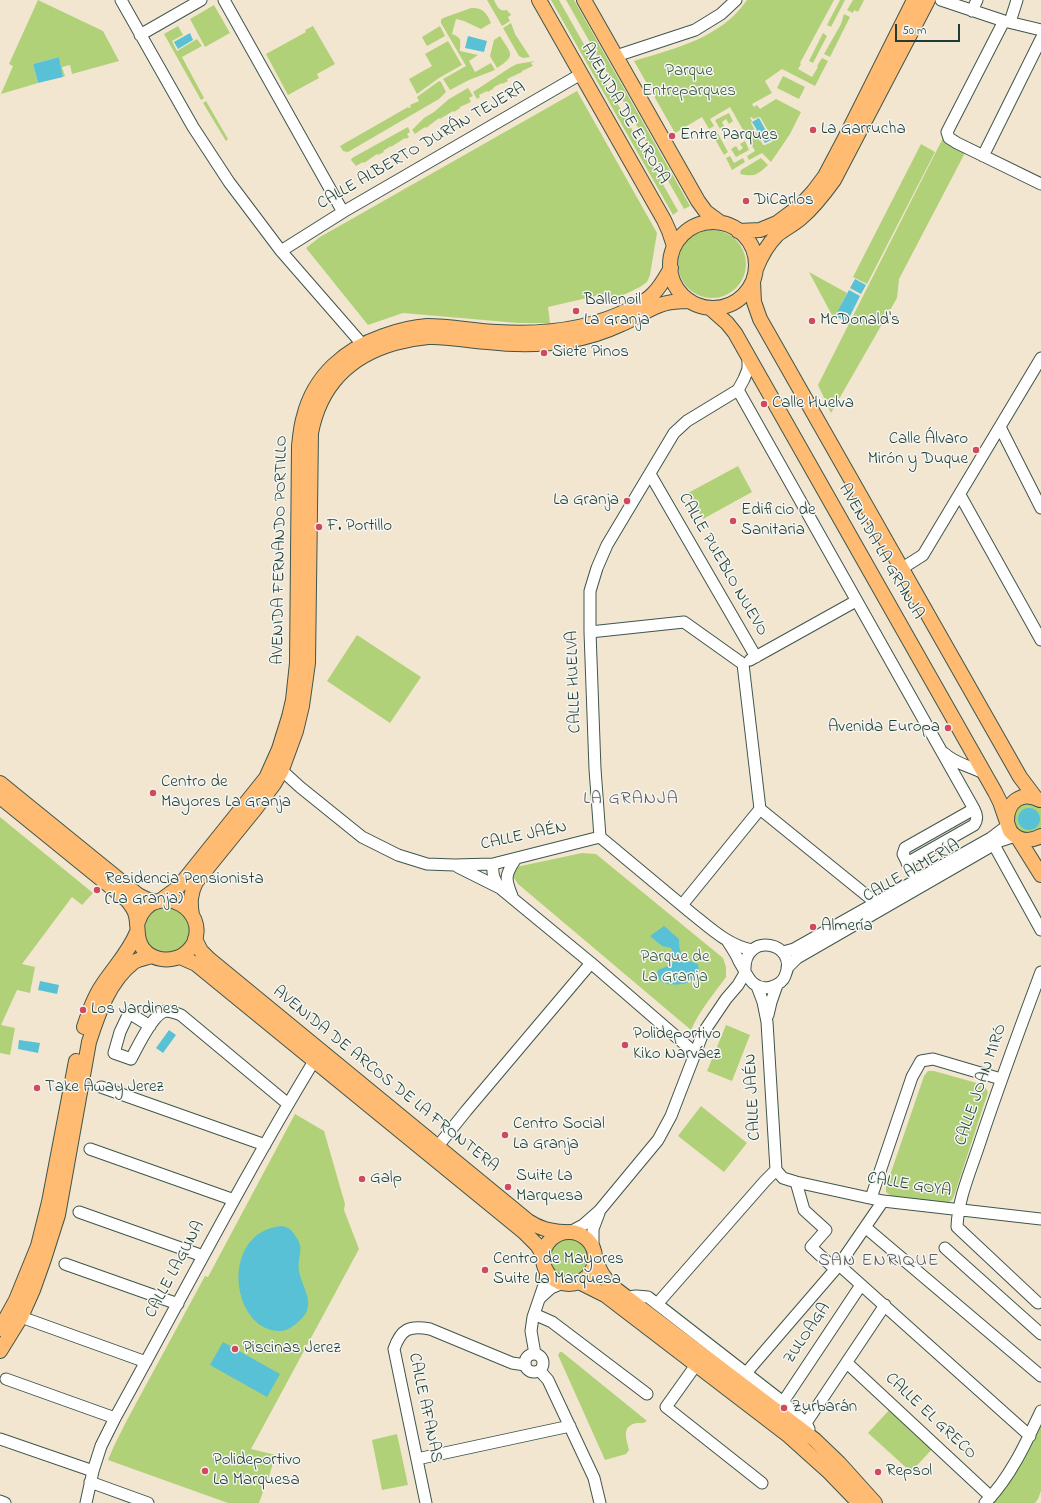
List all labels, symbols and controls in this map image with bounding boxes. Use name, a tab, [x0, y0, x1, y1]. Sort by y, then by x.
scale bar	[897, 16, 962, 42]
text: 50 m	[902, 22, 926, 40]
street label: AVENIDA DE EUROPA	[575, 40, 673, 188]
park label: Parque Entreparques	[642, 62, 736, 102]
street label: CALLE ALBERTO DURÁN TEJERA	[314, 79, 530, 215]
place label: La Garrucha	[821, 120, 906, 140]
marker: La Garrucha	[808, 125, 818, 135]
place label: Entre Parques	[680, 126, 778, 146]
marker: Entre Parques	[667, 131, 677, 141]
place label: DiCarlos	[754, 191, 814, 211]
marker: DiCarlos	[741, 196, 751, 206]
place label: Ballenoil La Granja	[584, 291, 650, 331]
marker: Ballenoil La Granja	[571, 306, 581, 316]
place label: McDonald's	[820, 311, 900, 331]
marker: McDonald's	[807, 316, 817, 326]
place label: Siete Pinos	[552, 343, 629, 363]
marker: Siete Pinos	[539, 348, 549, 358]
place label: Calle Huelva	[772, 394, 854, 414]
marker: Calle Huelva	[759, 399, 769, 409]
place label: Calle Álvaro Mirón y Duque	[868, 430, 968, 470]
street label: AVENIDA FERNANDO PORTILLO	[269, 435, 293, 665]
marker: Calle Álvaro Mirón y Duque	[971, 445, 981, 455]
street label: AVENIDA LA GRANJA	[833, 481, 927, 623]
street label: CALLE PUEBLO NUEVO	[673, 490, 771, 640]
place label: La Granja	[553, 491, 619, 511]
marker: La Granja	[622, 496, 632, 506]
place label: Edificio de Sanitaria	[741, 501, 816, 541]
marker: Edificio de Sanitaria	[728, 516, 738, 526]
place label: F. Portillo	[327, 517, 392, 537]
marker: F. Portillo	[314, 522, 324, 532]
street label: CALLE HUELVA	[563, 630, 587, 734]
place label: Avenida Europa	[828, 718, 940, 738]
marker: Avenida Europa	[943, 723, 953, 733]
place label: Centro de Mayores La Granja	[161, 773, 291, 813]
marker: Centro de Mayores La Granja	[148, 788, 158, 798]
district label: LA GRANJA	[583, 789, 679, 811]
street label: CALLE JAÉN	[479, 818, 569, 856]
street label: CALLE ALMERÍA	[860, 836, 964, 908]
place label: Residencia Pensionista (La Granja)	[105, 870, 264, 910]
marker: Residencia Pensionista (La Granja)	[92, 885, 102, 895]
place label: Almería	[821, 917, 873, 937]
marker: Almería	[808, 922, 818, 932]
park label: Parque de La Granja	[640, 948, 710, 988]
street label: AVENIDA DE ARCOS DE LA FRONTERA	[268, 982, 502, 1178]
place label: Los Jardines	[91, 1000, 179, 1020]
marker: Los Jardines	[78, 1005, 88, 1015]
street label: CALLE JOAN MIRÓ	[952, 1021, 1012, 1149]
place label: Polideportivo Kiko Narváez	[633, 1025, 721, 1065]
marker: Polideportivo Kiko Narváez	[620, 1040, 630, 1050]
street label: CALLE JAÉN	[742, 1053, 766, 1141]
place label: Take Away Jerez	[45, 1078, 164, 1098]
marker: Take Away Jerez	[32, 1083, 42, 1093]
place label: Centro Social La Granja	[513, 1115, 605, 1155]
marker: Centro Social La Granja	[500, 1130, 510, 1140]
place label: Suite La Marquesa	[516, 1167, 583, 1207]
place label: Galp	[370, 1169, 402, 1189]
street label: CALLE GOYA	[865, 1169, 953, 1203]
marker: Galp	[357, 1174, 367, 1184]
marker: Suite La Marquesa	[503, 1182, 513, 1192]
street label: CALLE LAGUNA	[142, 1218, 210, 1322]
place label: Centro de Mayores Suite La Marquesa	[493, 1250, 624, 1290]
district label: SAN ENRIQUE	[818, 1251, 940, 1273]
marker: Centro de Mayores Suite La Marquesa	[480, 1265, 490, 1275]
street label: ZULOAGA	[780, 1300, 836, 1368]
place label: Piscinas Jerez	[243, 1339, 341, 1359]
marker: Piscinas Jerez	[230, 1344, 240, 1354]
street label: CALLE AFANAS	[402, 1351, 446, 1465]
street label: CALLE EL GRECO	[880, 1369, 980, 1465]
place label: Zurbarán	[792, 1398, 857, 1418]
marker: Zurbarán	[779, 1403, 789, 1413]
place label: Polideportivo La Marquesa	[213, 1451, 301, 1491]
place label: Repsol	[886, 1462, 932, 1482]
marker: Polideportivo La Marquesa	[200, 1466, 210, 1476]
marker: Repsol	[873, 1467, 883, 1477]

